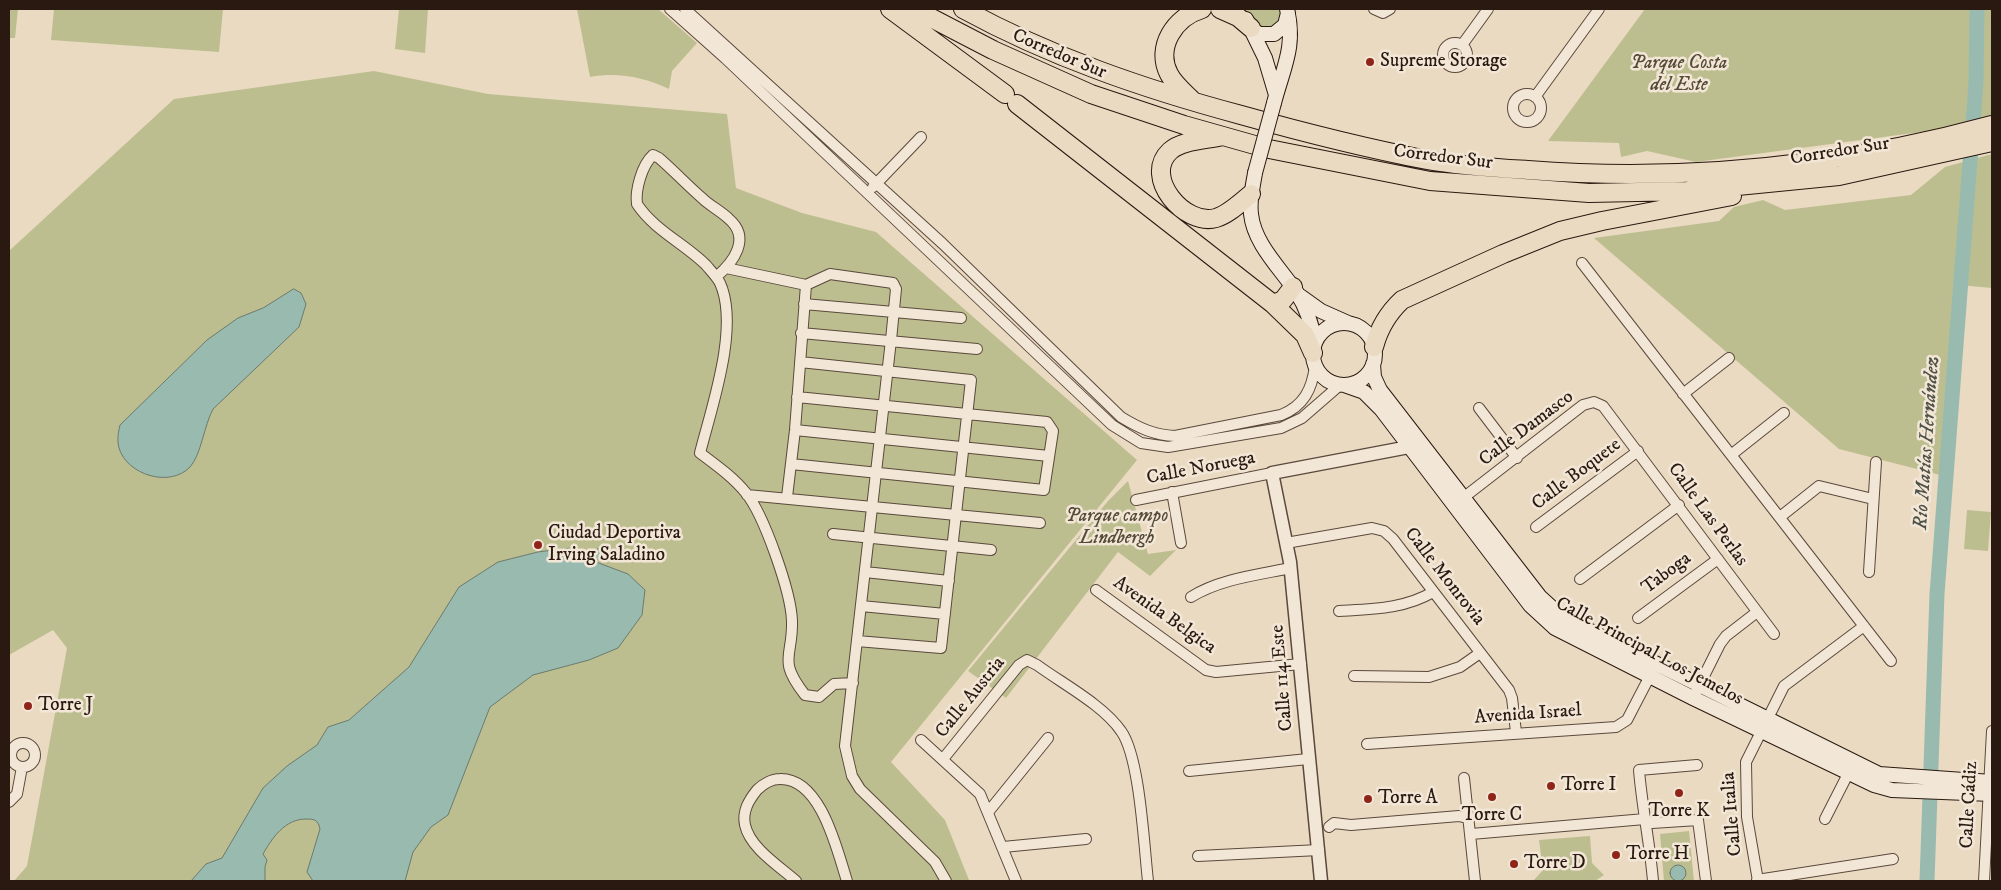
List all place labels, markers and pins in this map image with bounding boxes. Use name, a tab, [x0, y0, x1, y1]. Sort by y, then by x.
place label: Supreme Storage	[1380, 51, 1507, 73]
marker: Supreme Storage	[1364, 56, 1376, 68]
place label: Ciudad Deportiva Irving Saladino	[548, 523, 681, 567]
marker: Ciudad Deportiva Irving Saladino	[532, 539, 544, 551]
place label: Torre J	[38, 695, 93, 717]
marker: Torre J	[22, 700, 34, 712]
place label: Torre I	[1561, 775, 1616, 797]
marker: Torre I	[1545, 780, 1557, 792]
marker: Torre K	[1673, 787, 1685, 799]
place label: Torre A	[1378, 788, 1438, 810]
marker: Torre C	[1486, 791, 1498, 803]
marker: Torre A	[1362, 793, 1374, 805]
place label: Torre K	[1649, 801, 1709, 823]
place label: Torre C	[1462, 805, 1522, 827]
place label: Torre H	[1626, 844, 1690, 866]
marker: Torre H	[1610, 849, 1622, 861]
place label: Torre D	[1524, 853, 1586, 875]
marker: Torre D	[1508, 858, 1520, 870]

